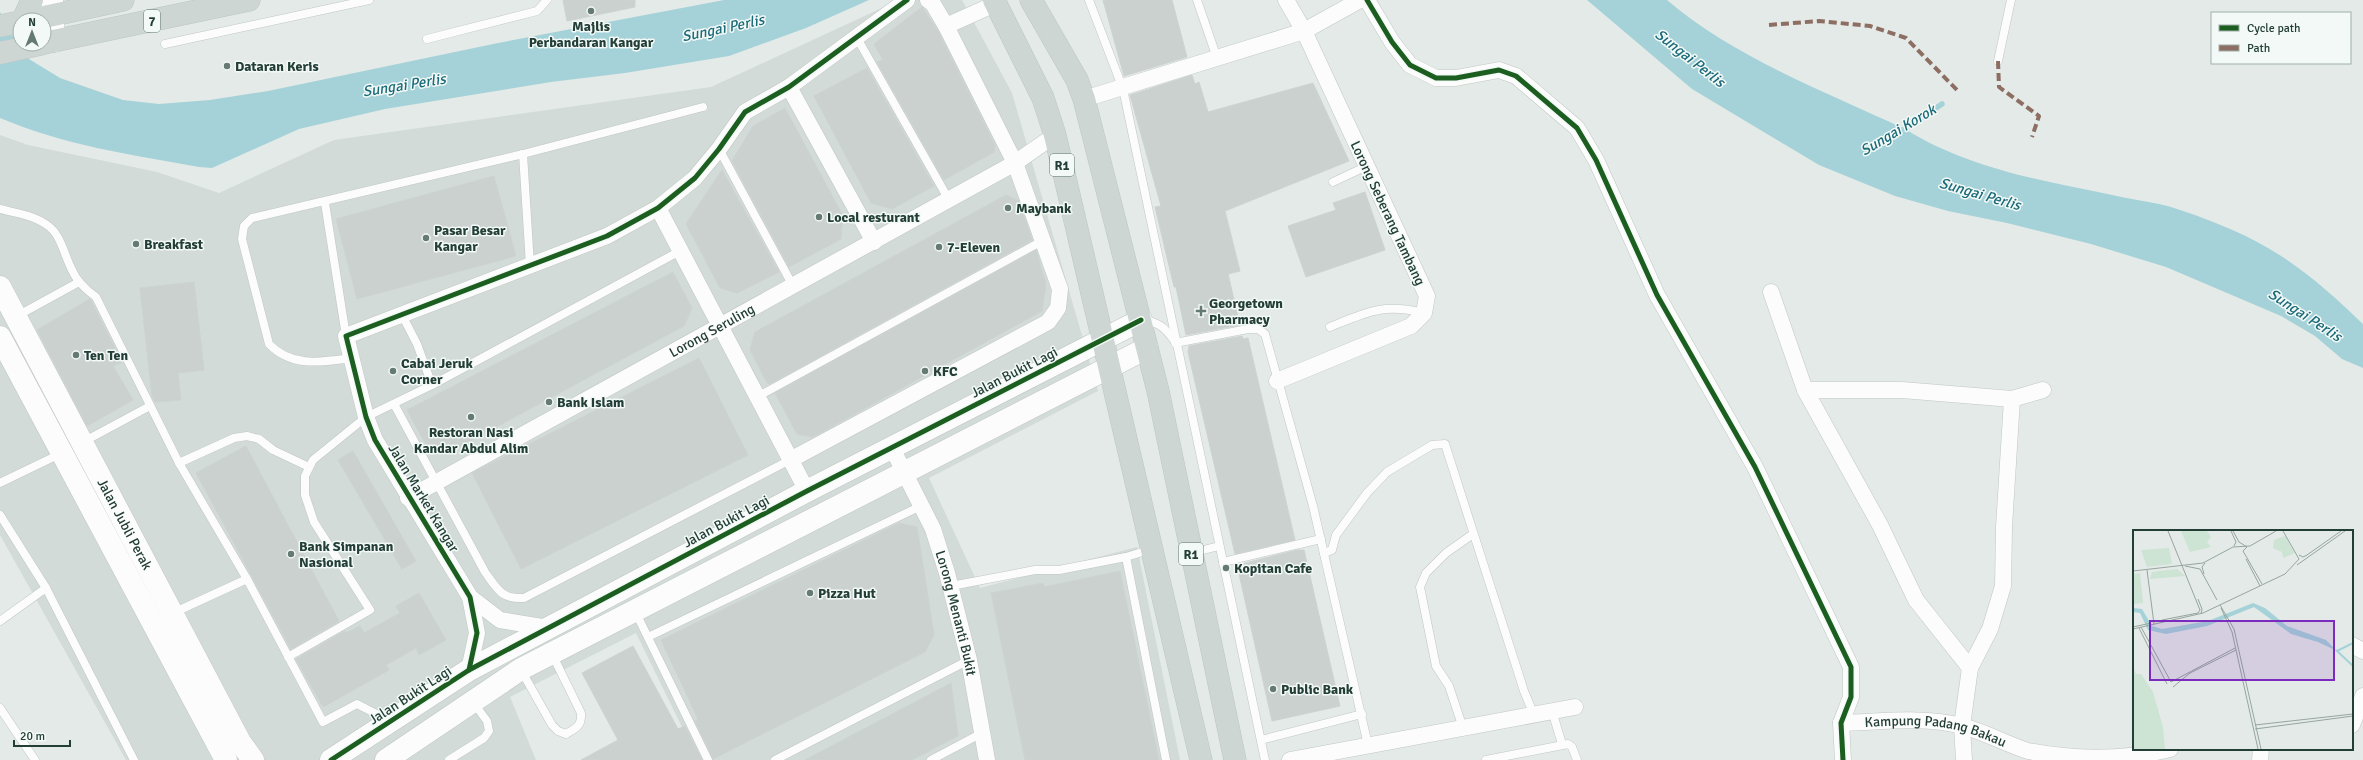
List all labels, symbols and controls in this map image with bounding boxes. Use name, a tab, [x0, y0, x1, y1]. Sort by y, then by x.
marker: Majlis Perbandaran Kangar	[586, 6, 596, 16]
road number: 7	[144, 10, 160, 32]
water label: Sungai Perlis	[680, 10, 767, 46]
north arrow	[12, 12, 52, 52]
legend	[2211, 12, 2351, 64]
text: N	[28, 16, 36, 29]
place label: Majlis Perbandaran Kangar	[529, 18, 654, 51]
text: Cycle path	[2247, 21, 2300, 36]
water label: Sungai Perlis	[1651, 25, 1730, 92]
text: Path	[2247, 41, 2270, 56]
place label: Dataran Keris	[235, 58, 319, 75]
marker: Dataran Keris	[222, 61, 232, 71]
water label: Sungai Perlis	[361, 69, 448, 100]
water label: Sungai Korok	[1857, 100, 1940, 160]
street label: Lorong Seberang Tambang	[1347, 138, 1429, 288]
road number: R1	[1050, 154, 1074, 176]
water label: Sungai Perlis	[1937, 174, 2024, 215]
place label: Maybank	[1016, 200, 1072, 217]
marker: Maybank	[1003, 203, 1013, 213]
place label: Local resturant	[827, 209, 920, 226]
marker: Local resturant	[814, 212, 824, 222]
place label: Pasar Besar Kangar	[434, 222, 506, 255]
marker: Pasar Besar Kangar	[421, 233, 431, 243]
place label: Breakfast	[144, 236, 204, 253]
marker: Breakfast	[131, 239, 141, 249]
place label: 7-Eleven	[947, 239, 1000, 256]
marker: 7-Eleven	[934, 242, 944, 252]
water label: Sungai Perlis	[2265, 285, 2346, 346]
place label: Georgetown Pharmacy	[1209, 295, 1283, 328]
street label: Lorong Seruling	[666, 300, 758, 361]
marker: Georgetown Pharmacy	[1196, 306, 1206, 316]
street label: Jalan Bukit Lagi	[968, 343, 1060, 402]
place label: Ten Ten	[84, 347, 128, 364]
marker: Ten Ten	[71, 350, 81, 360]
place label: Cabai Jeruk Corner	[401, 355, 473, 388]
place label: KFC	[933, 363, 958, 380]
marker: Cabai Jeruk Corner	[388, 366, 398, 376]
marker: KFC	[920, 366, 930, 376]
place label: Bank Islam	[557, 394, 624, 411]
marker: Bank Islam	[544, 397, 554, 407]
marker: Restoran Nasi Kandar Abdul Alim	[466, 412, 476, 422]
place label: Restoran Nasi Kandar Abdul Alim	[414, 424, 528, 457]
street label: Jalan Market Kangar	[385, 441, 463, 556]
street label: Jalan Jubli Perak	[93, 476, 156, 573]
street label: Jalan Bukit Lagi	[680, 492, 772, 551]
inset map	[2133, 530, 2353, 750]
place label: Bank Simpanan Nasional	[299, 538, 394, 571]
road number: R1	[1179, 543, 1203, 565]
street label: Lorong Menanti Bukit	[931, 548, 980, 677]
marker: Bank Simpanan Nasional	[286, 549, 296, 559]
place label: Kopitan Cafe	[1234, 560, 1312, 577]
marker: Kopitan Cafe	[1221, 563, 1231, 573]
place label: Pizza Hut	[818, 585, 877, 602]
marker: Pizza Hut	[805, 588, 815, 598]
street label: Jalan Bukit Lagi	[366, 662, 455, 728]
place label: Public Bank	[1281, 681, 1354, 698]
marker: Public Bank	[1268, 684, 1278, 694]
street label: Kampung Padang Bakau	[1864, 712, 2009, 751]
scale bar	[14, 722, 70, 748]
text: 20 m	[20, 729, 45, 744]

